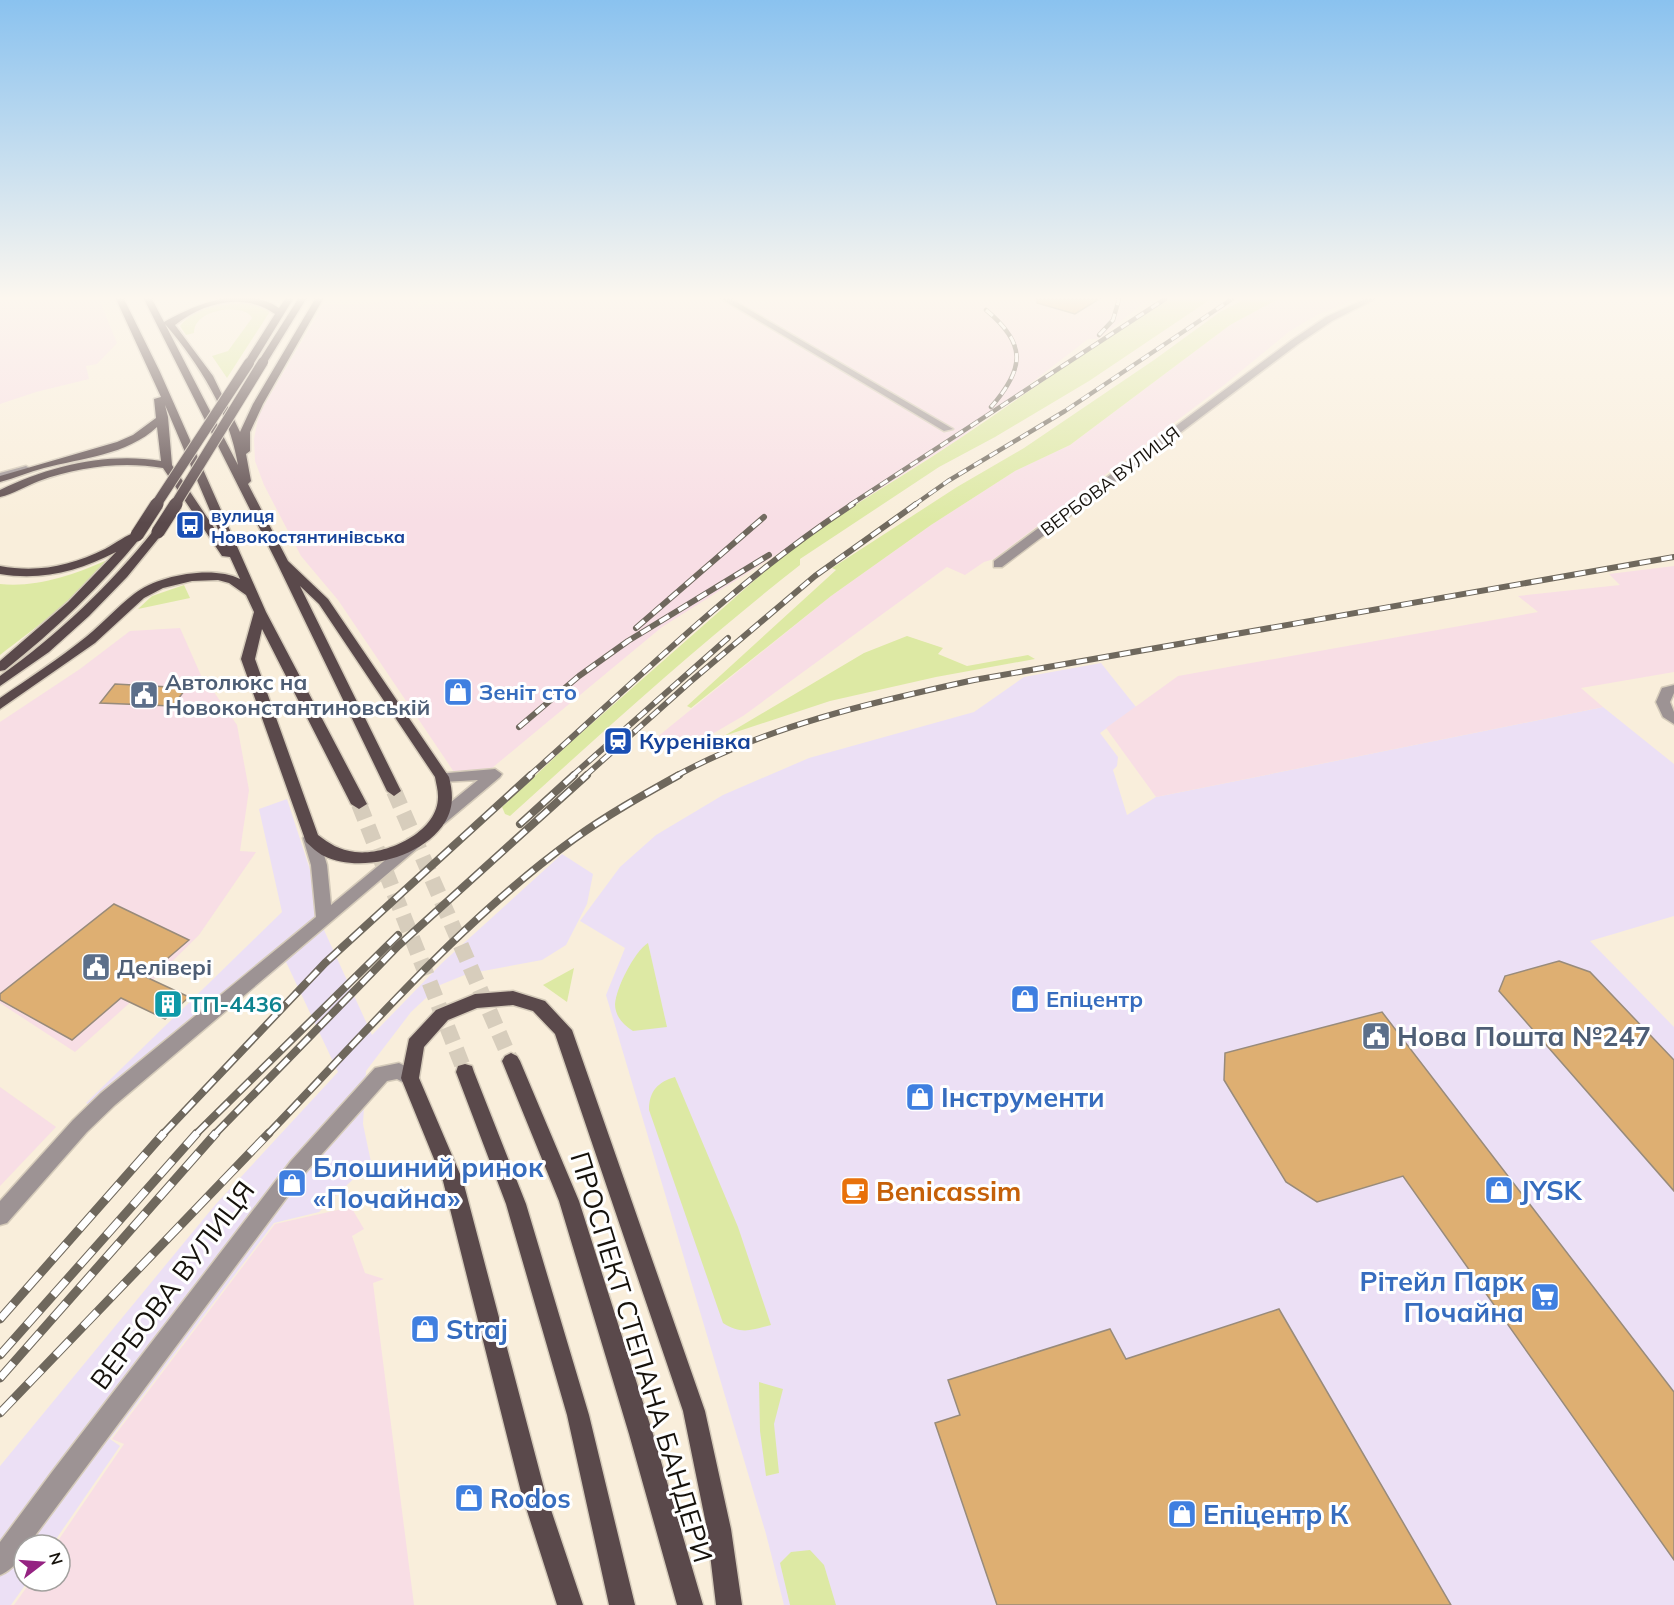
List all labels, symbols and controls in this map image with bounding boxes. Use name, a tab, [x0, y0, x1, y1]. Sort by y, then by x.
street label: ВЕРБОВА ВУЛИЦЯ	[1036, 421, 1184, 541]
place label: вулиця Новокостянтинівська	[211, 504, 405, 548]
bus stop icon: вулиця Новокостянтинівська	[174, 509, 206, 541]
place label: Автолюкс на Новоконстантиновській	[165, 668, 430, 721]
shop icon: Зеніт сто	[442, 676, 474, 708]
place label: Зеніт сто	[479, 678, 577, 706]
public building icon: Автолюкс на Новоконстантиновській	[128, 679, 160, 711]
station icon: Куренівка	[602, 725, 634, 757]
place label: Куренівка	[639, 727, 751, 755]
public building icon: Делівері	[80, 951, 112, 983]
place label: Делівері	[117, 953, 212, 981]
shop icon: Епіцентр	[1009, 983, 1041, 1015]
place label: Епіцентр	[1046, 985, 1143, 1013]
building icon: ТП-4436	[152, 988, 184, 1020]
place label: ТП-4436	[189, 990, 282, 1018]
place label: Нова Пошта №247	[1397, 1019, 1651, 1053]
public building icon: Нова Пошта №247	[1360, 1020, 1392, 1052]
place label: Інструменти	[941, 1080, 1105, 1114]
shop icon: Інструменти	[904, 1081, 936, 1113]
street label: ПРОСПЕКТ СТЕПАНА БАНДЕРИ	[563, 1148, 721, 1566]
place label: Блошиний ринок «Почайна»	[313, 1150, 544, 1215]
shop icon: Блошиний ринок «Почайна»	[276, 1167, 308, 1199]
place label: JYSK	[1520, 1173, 1583, 1207]
street label: ВЕРБОВА ВУЛИЦЯ	[82, 1174, 262, 1396]
place label: Benicassim	[876, 1174, 1021, 1208]
shop icon: JYSK	[1483, 1174, 1515, 1206]
cafe icon: Benicassim	[839, 1175, 871, 1207]
place label: Рітейл Парк Почайна	[1360, 1264, 1525, 1329]
supermarket icon: Рітейл Парк Почайна	[1529, 1281, 1561, 1313]
place label: Straj	[446, 1312, 508, 1346]
shop icon: Straj	[409, 1313, 441, 1345]
place label: Rodos	[490, 1481, 571, 1515]
shop icon: Rodos	[453, 1482, 485, 1514]
place label: Епіцентр К	[1203, 1497, 1349, 1531]
shop icon: Епіцентр К	[1166, 1498, 1198, 1530]
north arrow	[12, 1533, 72, 1593]
text: N	[45, 1550, 68, 1567]

